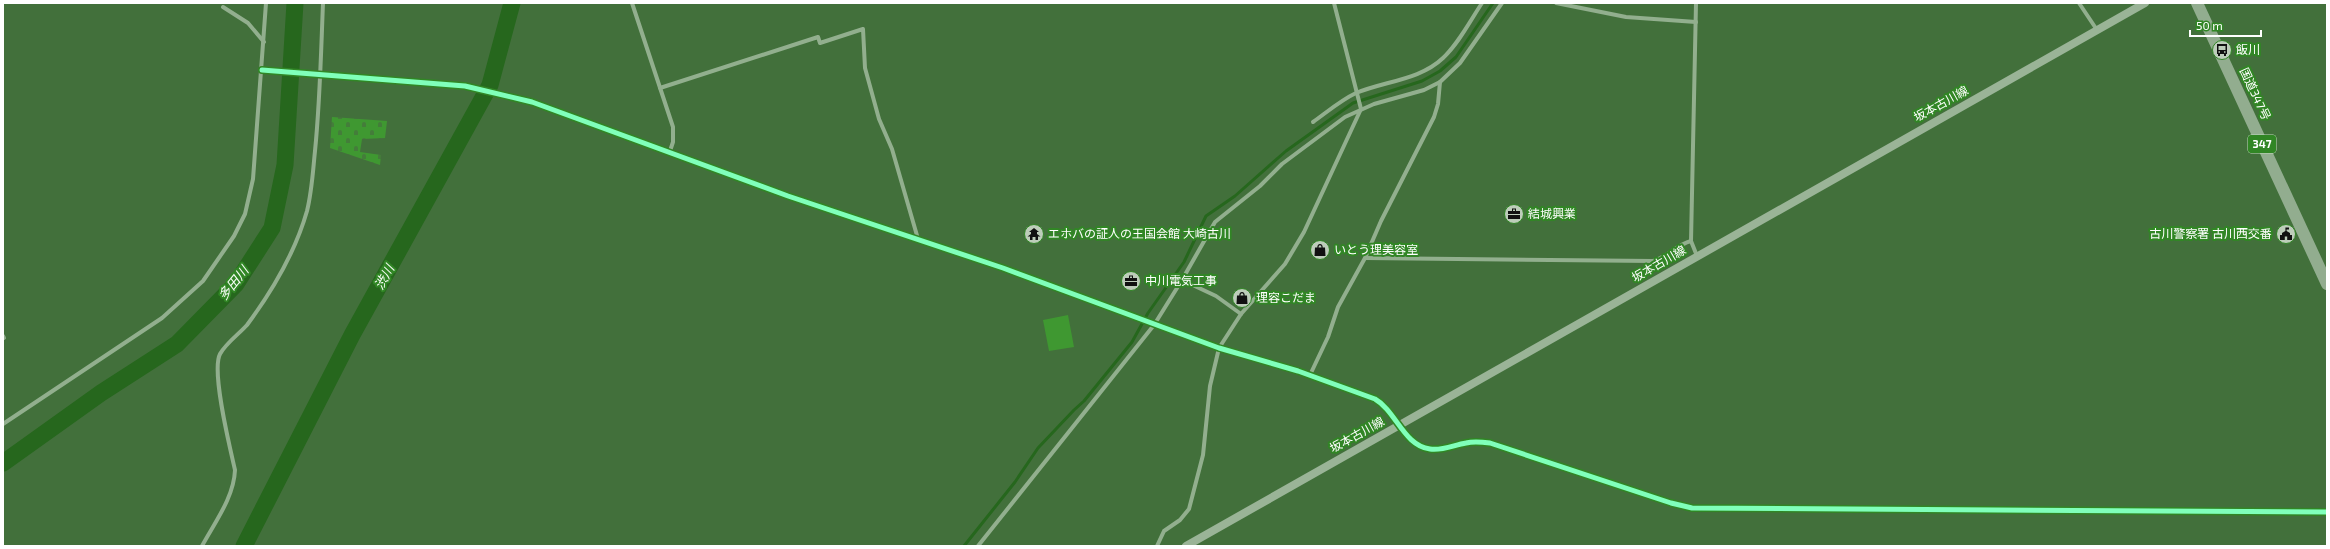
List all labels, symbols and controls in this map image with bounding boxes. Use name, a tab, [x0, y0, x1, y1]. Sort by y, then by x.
scale bar	[2190, 12, 2261, 38]
text: 50 m	[2196, 18, 2223, 32]
bus stop icon: 飯川	[2211, 39, 2233, 61]
place label: 飯川	[2236, 42, 2260, 56]
street label: 国道347号	[2238, 65, 2274, 122]
street label: 坂本古川線	[1911, 82, 1970, 124]
road number: 347	[2248, 135, 2276, 153]
office icon: 結城興業	[1503, 203, 1525, 225]
place label: 結城興業	[1528, 206, 1576, 220]
temple icon: エホバの証人の王国会館 大崎古川	[1023, 223, 1045, 245]
public building icon: 古川警察署 古川西交番	[2275, 223, 2297, 245]
place label: エホバの証人の王国会館 大崎古川	[1048, 226, 1231, 240]
place label: 古川警察署 古川西交番	[2149, 226, 2272, 240]
shop icon: いとう理美容室	[1309, 239, 1331, 261]
place label: いとう理美容室	[1334, 242, 1418, 256]
street label: 坂本古川線	[1629, 242, 1688, 284]
water label: 渋川	[371, 260, 398, 292]
water label: 多田川	[215, 261, 253, 303]
office icon: 中川電気工事	[1120, 270, 1142, 292]
place label: 中川電気工事	[1145, 273, 1217, 287]
shop icon: 理容こだま	[1231, 287, 1253, 309]
place label: 理容こだま	[1256, 290, 1316, 304]
street label: 坂本古川線	[1327, 413, 1386, 455]

